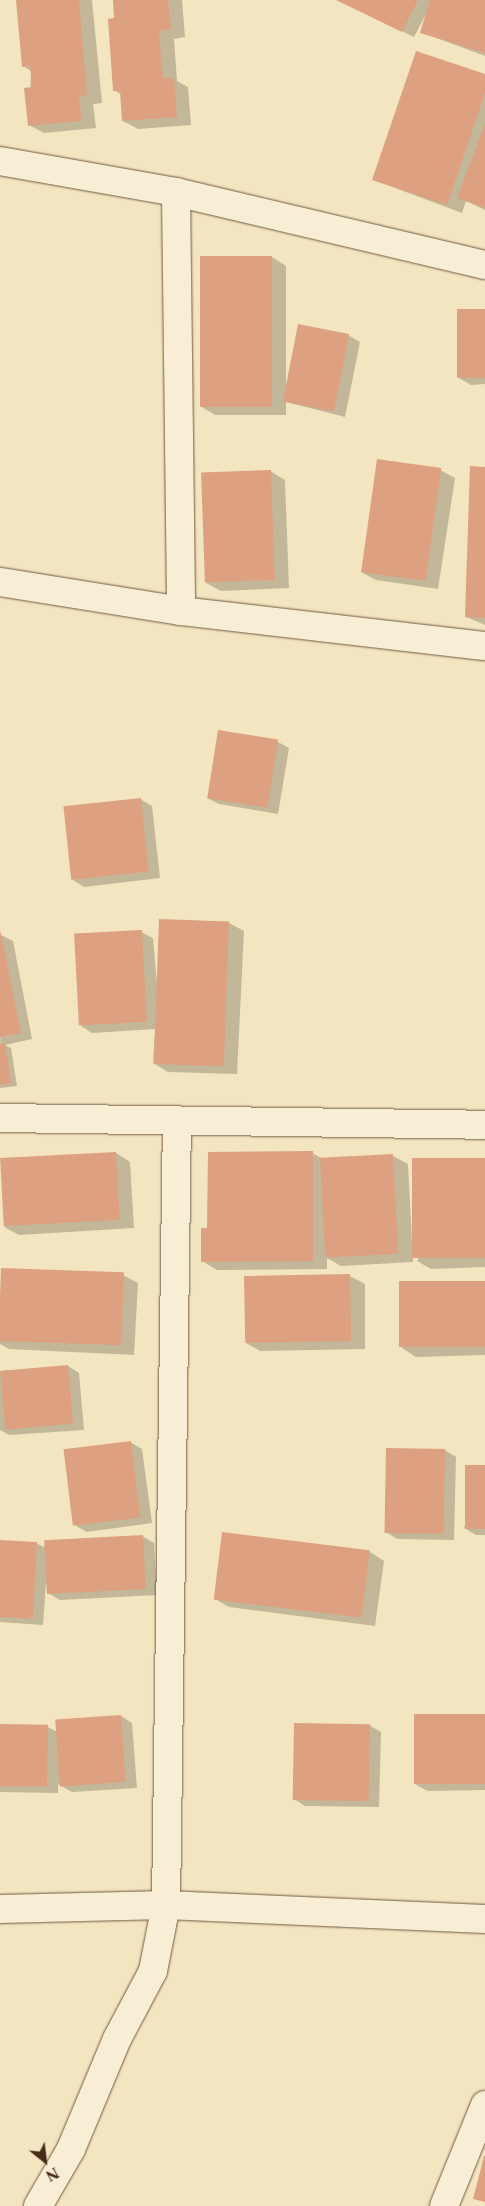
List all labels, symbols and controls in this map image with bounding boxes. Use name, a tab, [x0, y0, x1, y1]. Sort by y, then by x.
north arrow	[20, 2136, 70, 2186]
text: N	[43, 2163, 62, 2185]

